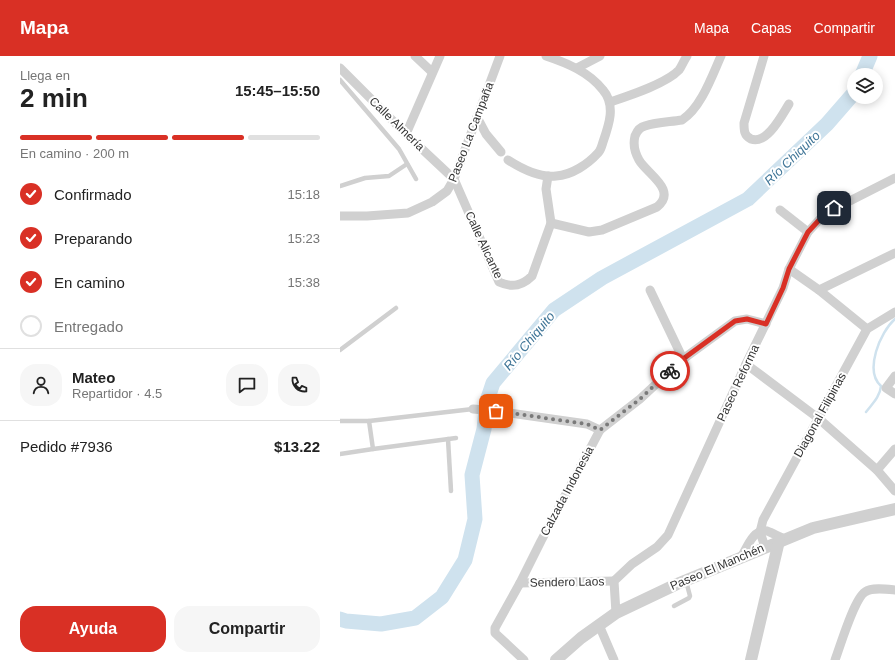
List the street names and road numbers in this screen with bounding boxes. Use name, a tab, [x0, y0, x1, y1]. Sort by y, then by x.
street label: Paseo La Campaña	[445, 80, 497, 184]
street label: Calle Almería	[366, 94, 428, 154]
street label: Calle Alicante	[462, 209, 506, 281]
street label: Paseo Reforma	[714, 342, 762, 424]
street label: Diagonal Filipinas	[791, 370, 849, 460]
street label: Calzada Indonesia	[537, 444, 597, 538]
street label: Paseo El Manchén	[668, 541, 766, 593]
street label: Sendero Laos	[530, 574, 604, 590]

